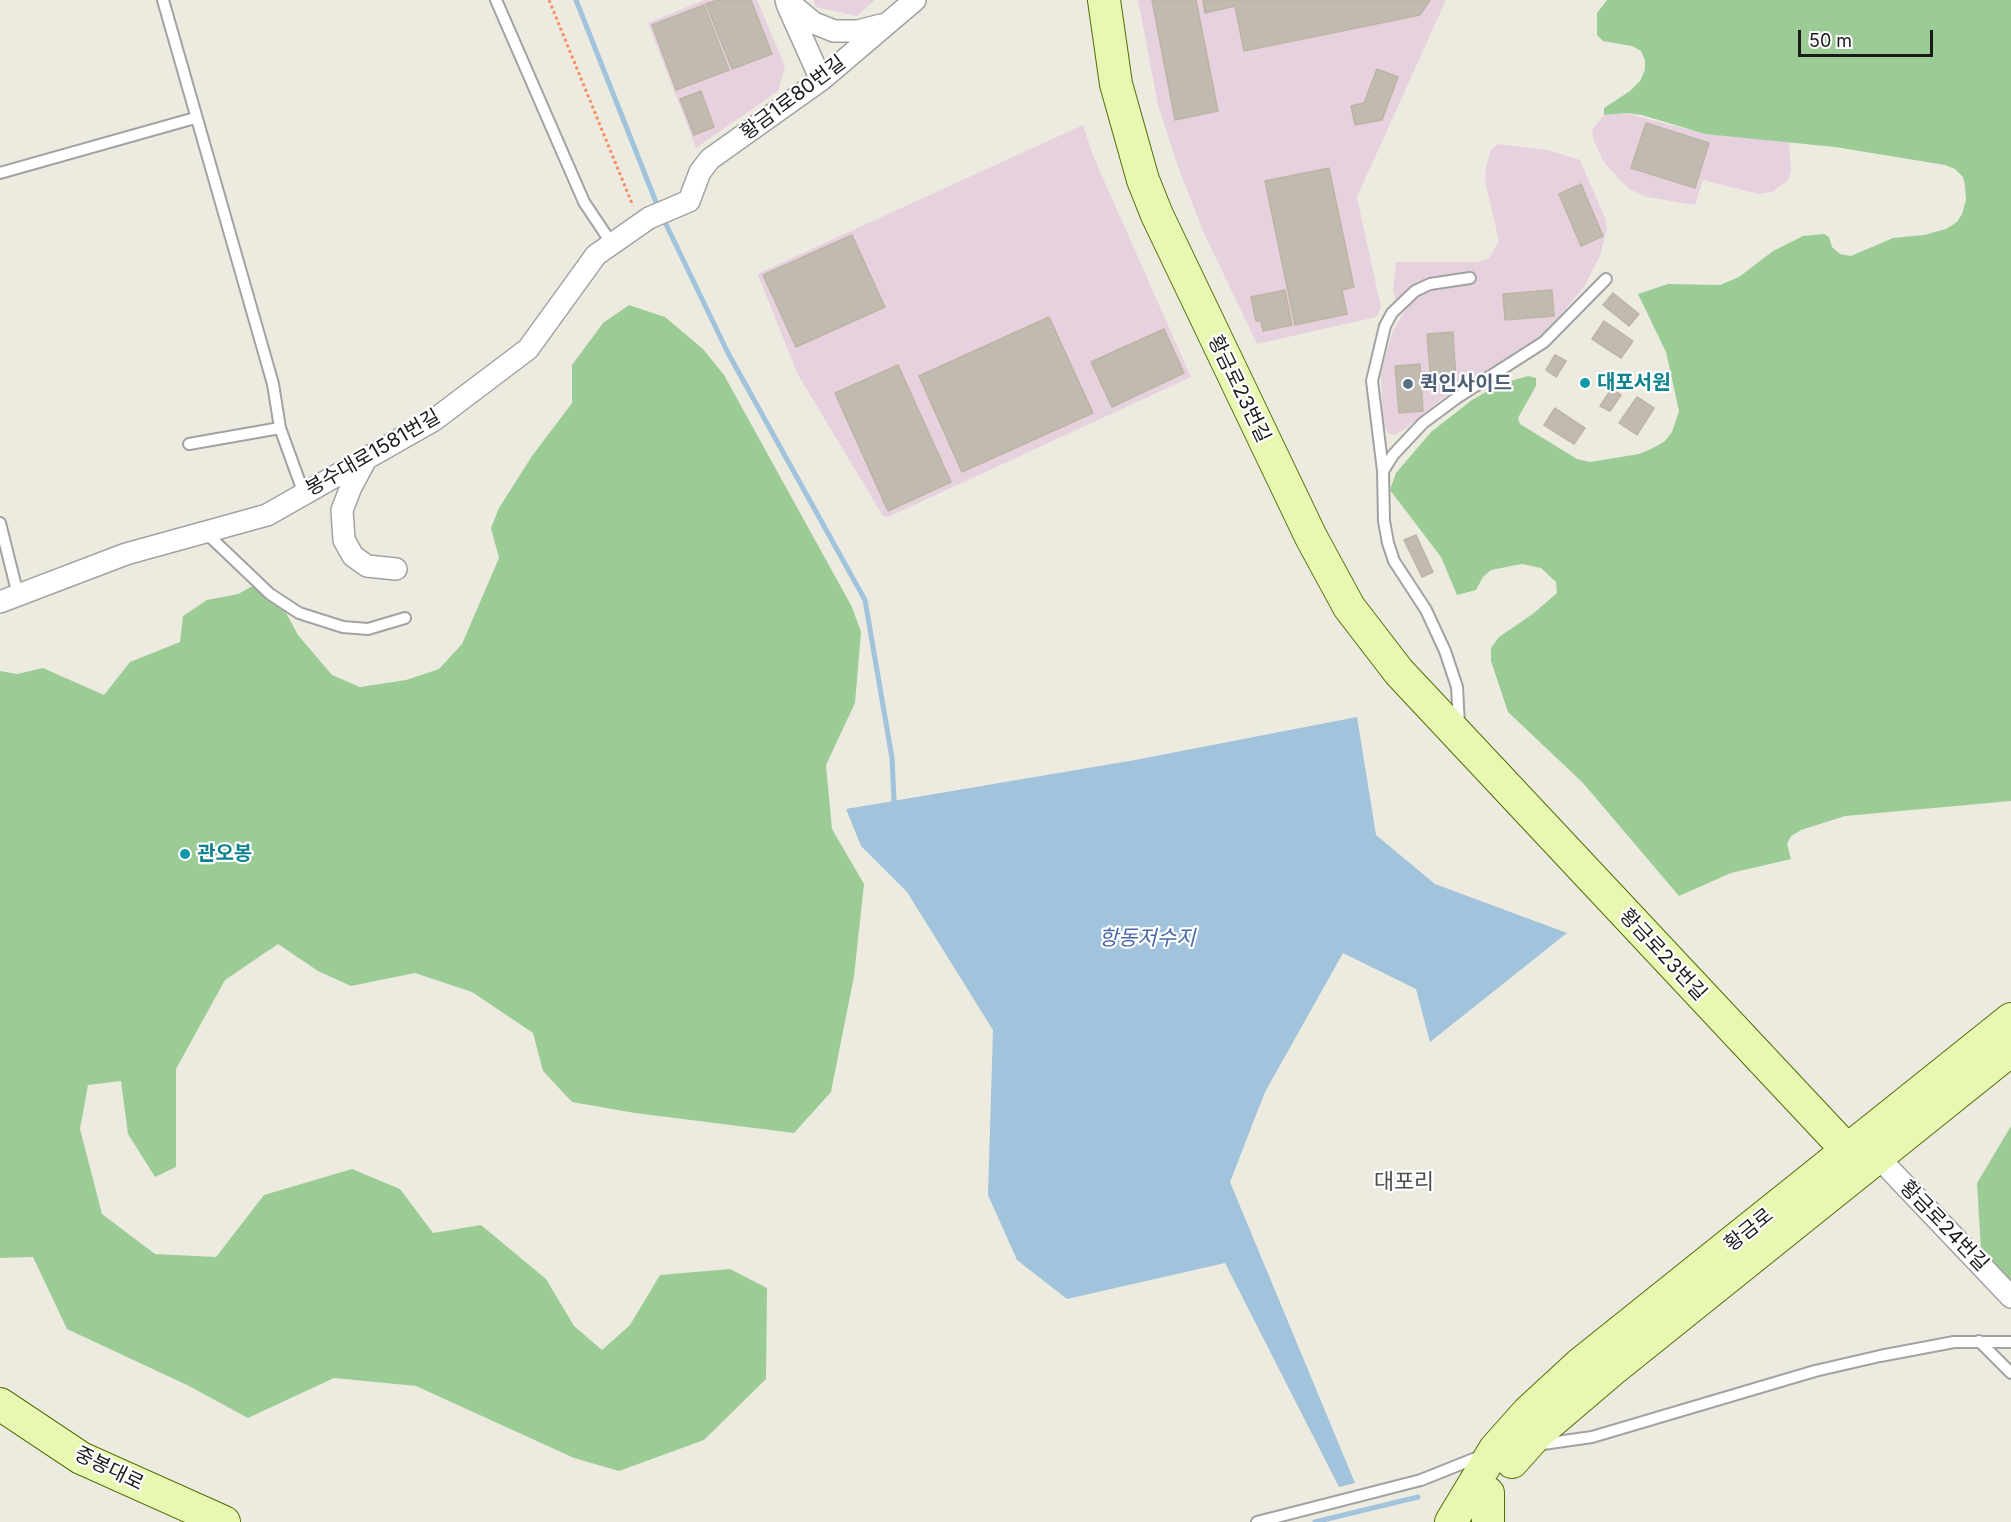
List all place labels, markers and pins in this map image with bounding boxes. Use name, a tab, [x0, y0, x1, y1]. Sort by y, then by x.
place label: 대포서원	[1597, 371, 1671, 395]
place label: 퀵인사이드	[1420, 372, 1512, 396]
marker: 대포서원	[1578, 376, 1592, 390]
marker: 퀵인사이드	[1401, 377, 1415, 391]
place label: 관오봉	[197, 842, 252, 866]
marker: 관오봉	[178, 847, 192, 861]

